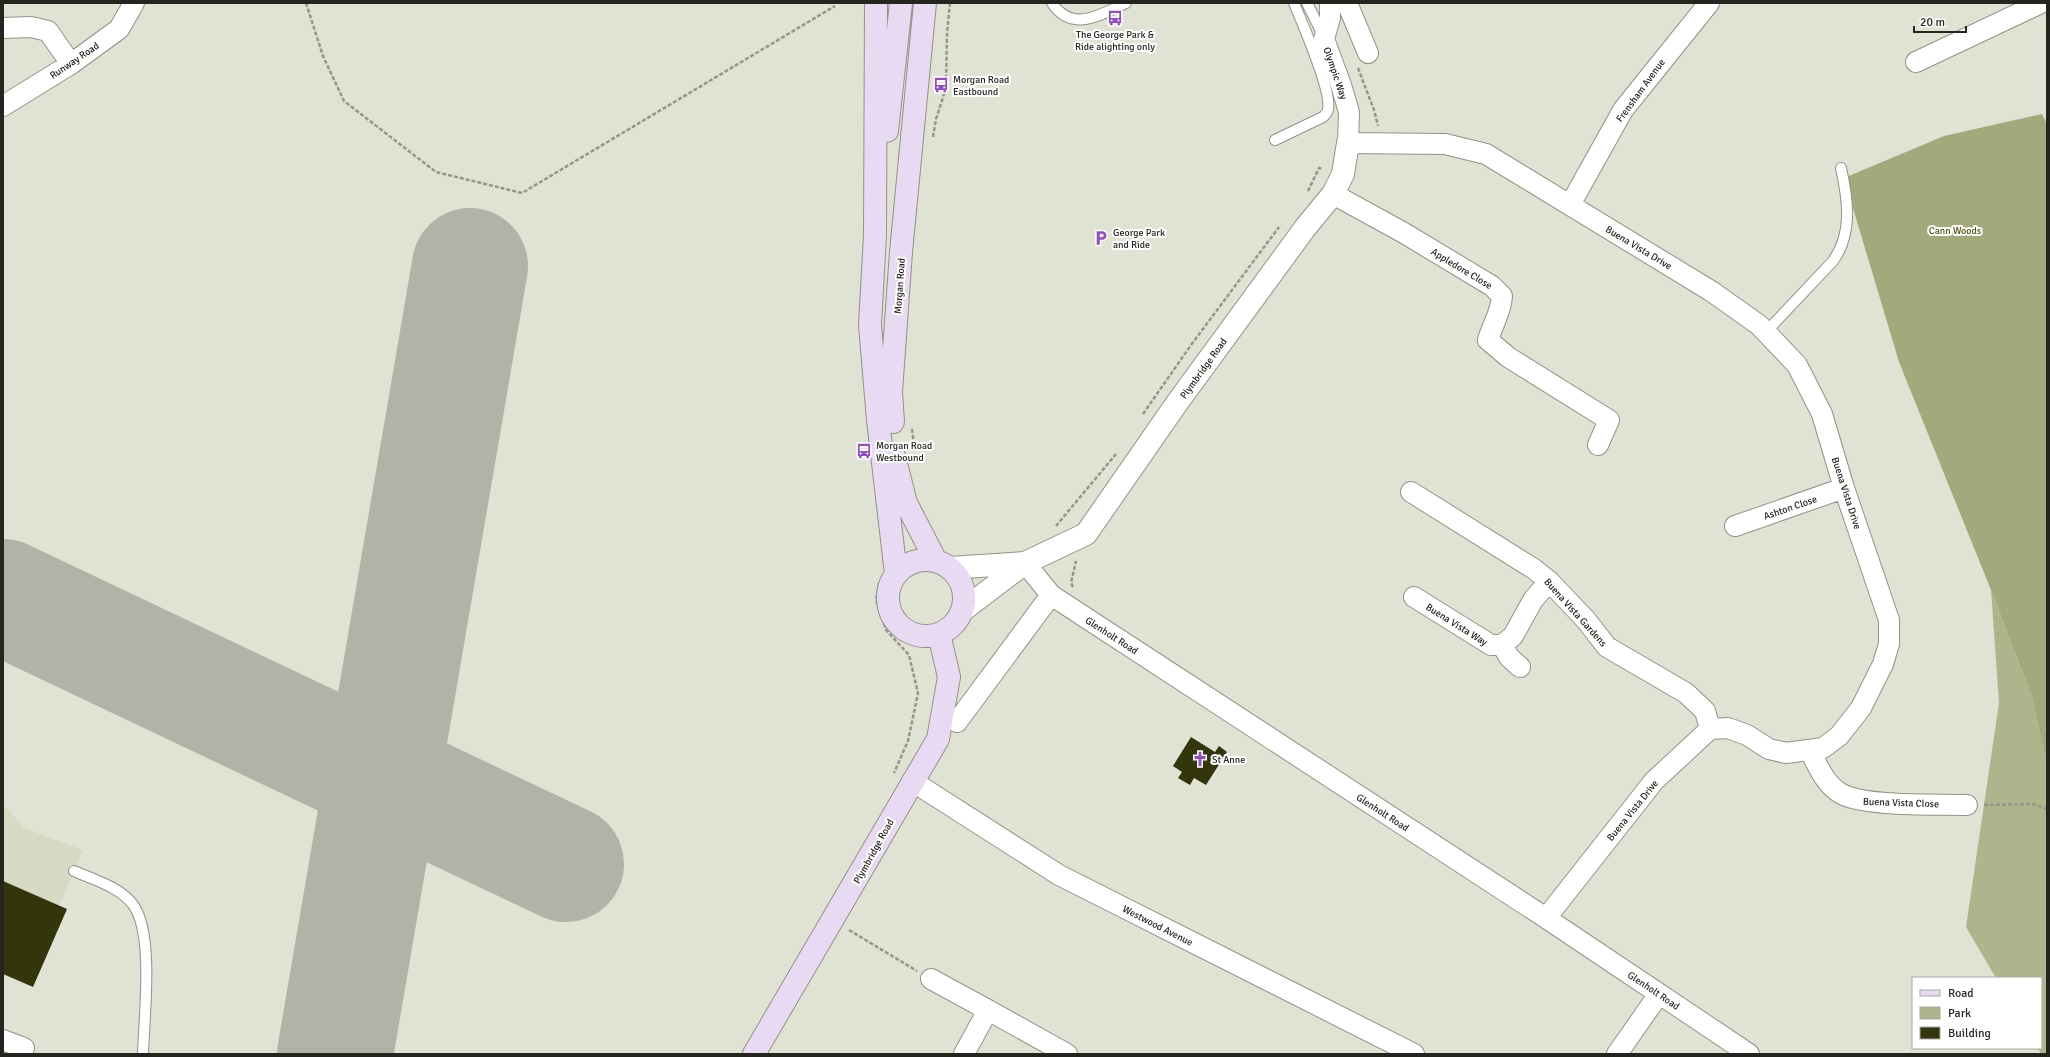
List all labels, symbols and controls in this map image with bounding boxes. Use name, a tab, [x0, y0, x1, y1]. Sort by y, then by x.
scale bar	[1914, 8, 1966, 34]
bus stop icon: The George Park & Ride alighting only	[1106, 9, 1124, 27]
text: 20 m	[1920, 15, 1945, 30]
place label: The George Park & Ride alighting only	[1075, 29, 1155, 53]
street label: Runway Road	[48, 40, 102, 82]
street label: Olympic Way	[1320, 45, 1350, 101]
street label: Frensham Avenue	[1614, 57, 1668, 125]
place label: Morgan Road Eastbound	[953, 74, 1009, 98]
bus stop icon: Morgan Road Eastbound	[932, 76, 950, 94]
street label: Buena Vista Drive	[1603, 223, 1674, 272]
park label: Cann Woods	[1929, 225, 1982, 237]
place label: George Park and Ride	[1113, 227, 1165, 251]
parking icon: George Park and Ride	[1092, 229, 1110, 247]
street label: Appledore Close	[1429, 246, 1494, 292]
street label: Morgan Road	[892, 258, 908, 315]
street label: Plymbridge Road	[1178, 336, 1230, 401]
place label: Morgan Road Westbound	[876, 440, 932, 464]
bus stop icon: Morgan Road Westbound	[855, 442, 873, 460]
street label: Buena Vista Drive	[1829, 456, 1863, 531]
street label: Ashton Close	[1762, 493, 1819, 523]
street label: Buena Vista Gardens	[1541, 576, 1610, 650]
street label: Buena Vista Way	[1423, 601, 1490, 649]
street label: Glenholt Road	[1083, 614, 1140, 657]
church icon: St Anne	[1191, 750, 1209, 768]
place label: St Anne	[1212, 754, 1245, 766]
street label: Buena Vista Drive	[1604, 778, 1661, 844]
street label: Glenholt Road	[1354, 791, 1411, 834]
street label: Buena Vista Close	[1863, 796, 1939, 810]
street label: Plymbridge Road	[851, 817, 897, 886]
street label: Westwood Avenue	[1120, 903, 1195, 949]
street label: Glenholt Road	[1625, 969, 1682, 1013]
legend	[1912, 977, 2042, 1049]
text: Road	[1948, 986, 1974, 1001]
text: Park	[1948, 1006, 1971, 1021]
text: Building	[1948, 1026, 1991, 1041]

